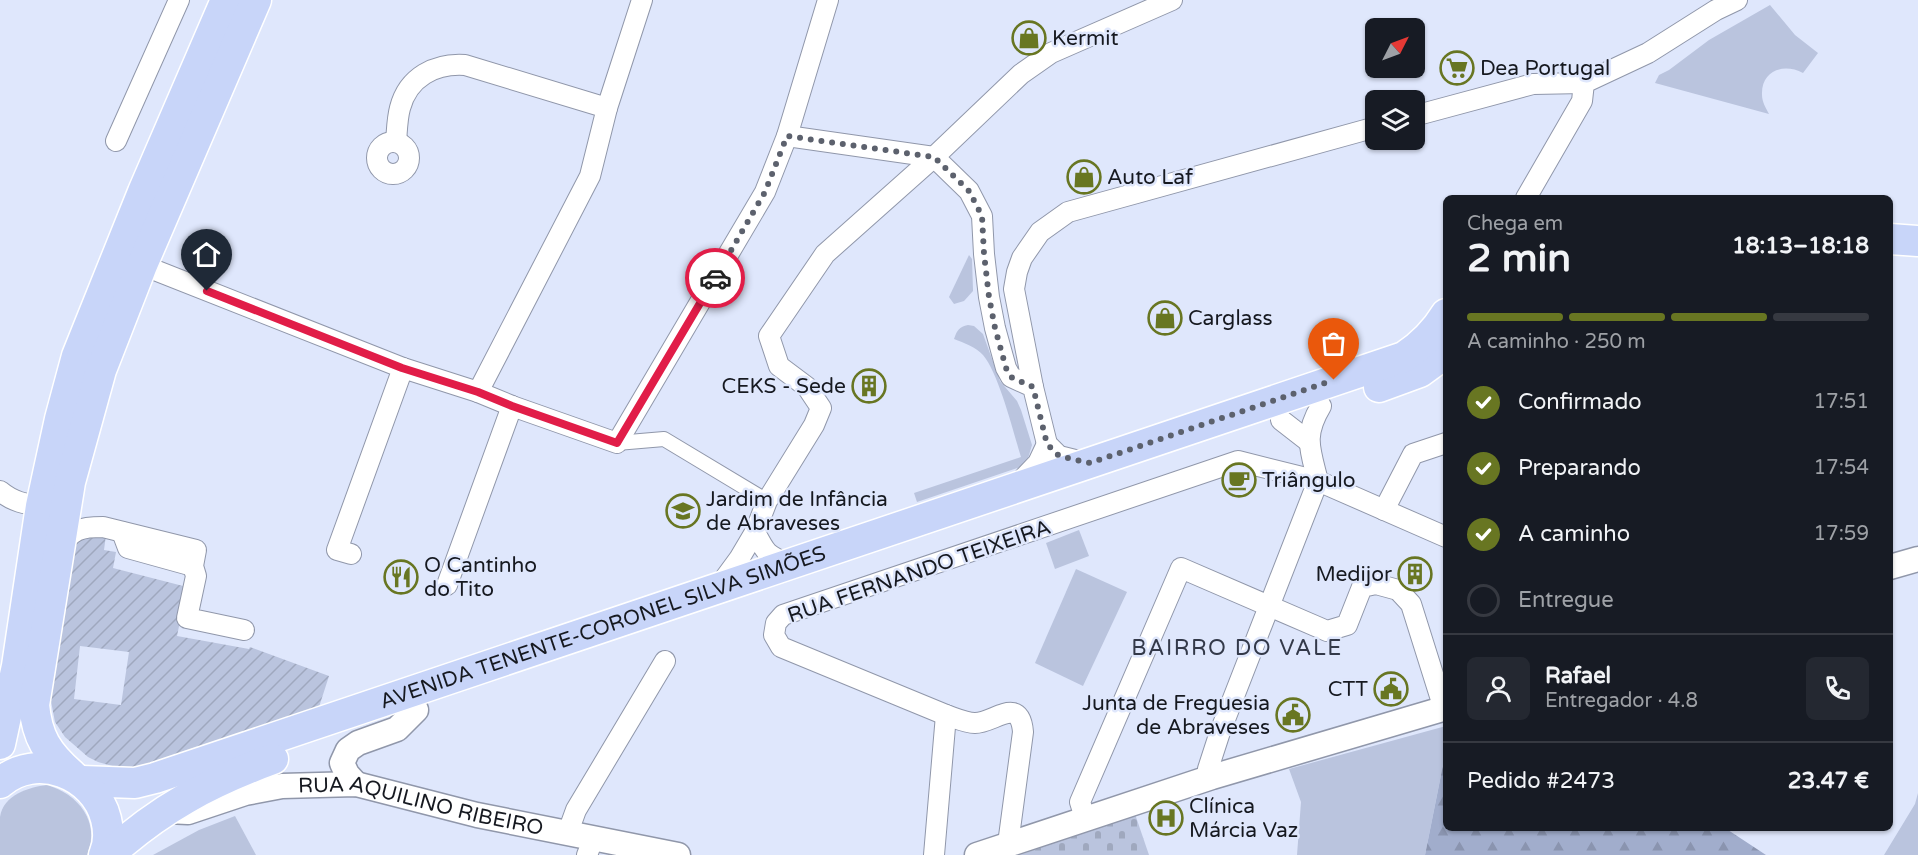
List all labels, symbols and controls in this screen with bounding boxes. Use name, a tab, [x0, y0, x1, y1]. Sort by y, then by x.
north arrow	[1365, 18, 1425, 78]
map controls	[1365, 18, 1425, 150]
shop icon: Kermit	[1011, 20, 1047, 56]
place label: Kermit	[1052, 26, 1119, 51]
supermarket icon: Dea Portugal	[1439, 50, 1475, 86]
place label: Dea Portugal	[1480, 56, 1610, 81]
button: layers	[1365, 90, 1425, 150]
shop icon: Auto Laf	[1066, 159, 1102, 195]
place label: Auto Laf	[1107, 165, 1193, 190]
text: Chega em	[1467, 212, 1563, 236]
pin	[181, 229, 232, 291]
text: 18:13–18:18	[1732, 233, 1869, 259]
text: 2 min	[1467, 235, 1571, 282]
icon: home	[190, 238, 223, 271]
courier	[685, 248, 745, 308]
icon: car	[699, 262, 732, 295]
shop icon: Carglass	[1147, 300, 1183, 336]
place label: Carglass	[1188, 306, 1273, 331]
pin	[1308, 318, 1359, 380]
icon: bag	[1317, 327, 1350, 360]
text: A caminho · 250 m	[1467, 330, 1646, 354]
building icon: CEKS - Sede	[851, 368, 887, 404]
place label: CEKS - Sede	[722, 374, 846, 399]
icon: check	[1467, 386, 1500, 419]
text: Confirmado	[1518, 389, 1642, 415]
text: 17:51	[1814, 390, 1869, 414]
icon: check	[1467, 452, 1500, 485]
text: Preparando	[1518, 455, 1641, 481]
text: 17:54	[1814, 456, 1869, 480]
cafe icon: Triângulo	[1221, 462, 1257, 498]
place label: Triângulo	[1262, 468, 1355, 493]
place label: Jardim de Infância de Abraveses	[706, 487, 888, 536]
school or university icon: Jardim de Infância de Abraveses	[665, 493, 701, 529]
street label: RUA FERNANDO TEIXEIRA	[784, 515, 1054, 628]
icon: check	[1467, 518, 1500, 551]
text: A caminho	[1518, 521, 1630, 547]
text: 17:59	[1814, 522, 1869, 546]
street label: AVENIDA TENENTE-CORONEL SILVA SIMÕES	[377, 541, 829, 714]
place label: O Cantinho do Tito	[424, 553, 537, 602]
building icon: Medijor	[1397, 556, 1433, 592]
restaurant icon: O Cantinho do Tito	[383, 559, 419, 595]
place label: Medijor	[1315, 562, 1392, 587]
text: Entregue	[1518, 587, 1614, 613]
district label: BAIRRO DO VALE	[1131, 635, 1343, 661]
button: person	[1467, 657, 1530, 720]
button: phone	[1806, 657, 1869, 720]
text: Rafael	[1545, 663, 1611, 689]
public building icon: CTT	[1373, 671, 1409, 707]
place label: CTT	[1328, 677, 1368, 702]
text: Entregador · 4.8	[1545, 689, 1698, 713]
place label: Junta de Freguesia de Abraveses	[1082, 691, 1270, 740]
public building icon: Junta de Freguesia de Abraveses	[1275, 697, 1311, 733]
text: Pedido #2473	[1467, 768, 1615, 794]
text: 23.47 €	[1788, 768, 1869, 794]
street label: RUA AQUILINO RIBEIRO	[298, 771, 546, 841]
place label: Clínica Márcia Vaz	[1189, 794, 1298, 843]
hospital icon: Clínica Márcia Vaz	[1148, 800, 1184, 836]

